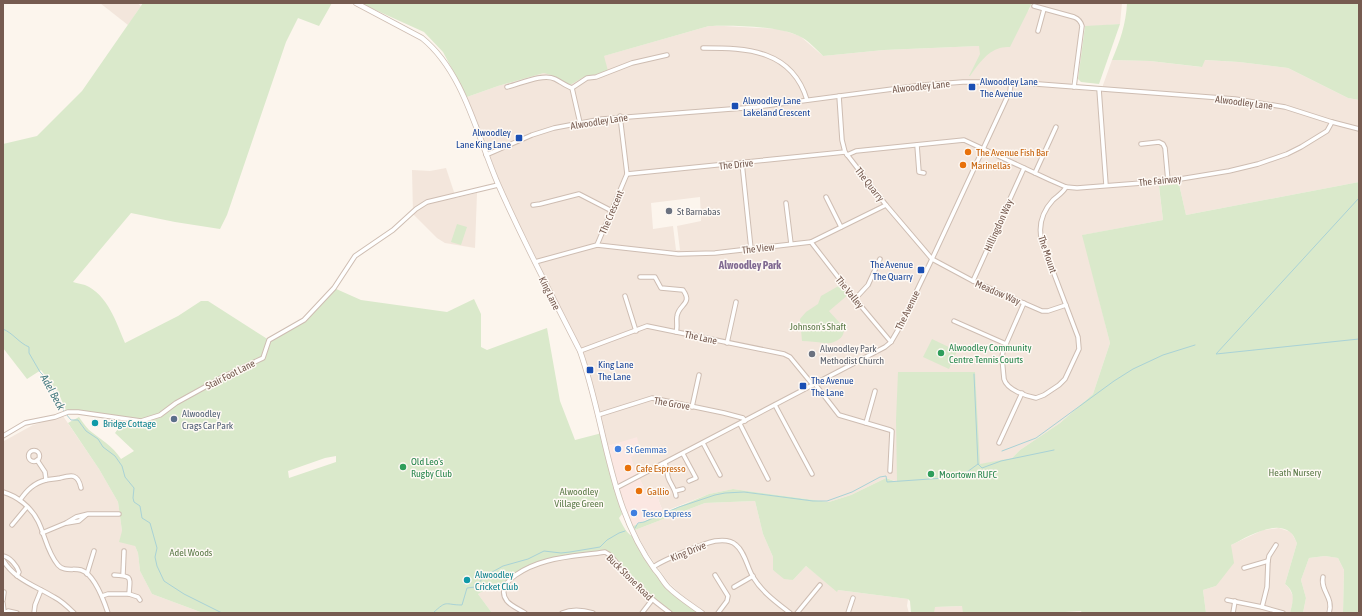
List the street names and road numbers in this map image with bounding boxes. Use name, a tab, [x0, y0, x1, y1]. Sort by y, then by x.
street label: Alwoodley Lane	[892, 78, 951, 95]
street label: Alwoodley Lane	[1215, 94, 1274, 112]
street label: Alwoodley Lane	[570, 111, 629, 131]
street label: The Drive	[718, 157, 754, 172]
street label: The Quarry	[853, 165, 886, 204]
street label: The Fairway	[1138, 173, 1182, 188]
street label: The Crescent	[597, 189, 626, 236]
street label: Hillingdon Way	[982, 197, 1015, 253]
street label: The Mount	[1036, 234, 1059, 274]
street label: The View	[741, 241, 775, 256]
street label: The Valley	[833, 274, 866, 311]
street label: King Lane	[537, 275, 563, 312]
street label: Meadow Way	[973, 278, 1022, 307]
street label: The Avenue	[893, 288, 922, 332]
street label: The Lane	[684, 329, 719, 346]
street label: Stair Foot Lane	[204, 357, 257, 392]
street label: The Grove	[653, 395, 691, 412]
street label: King Drive	[669, 539, 708, 564]
street label: Buck Stone Road	[604, 552, 655, 603]

